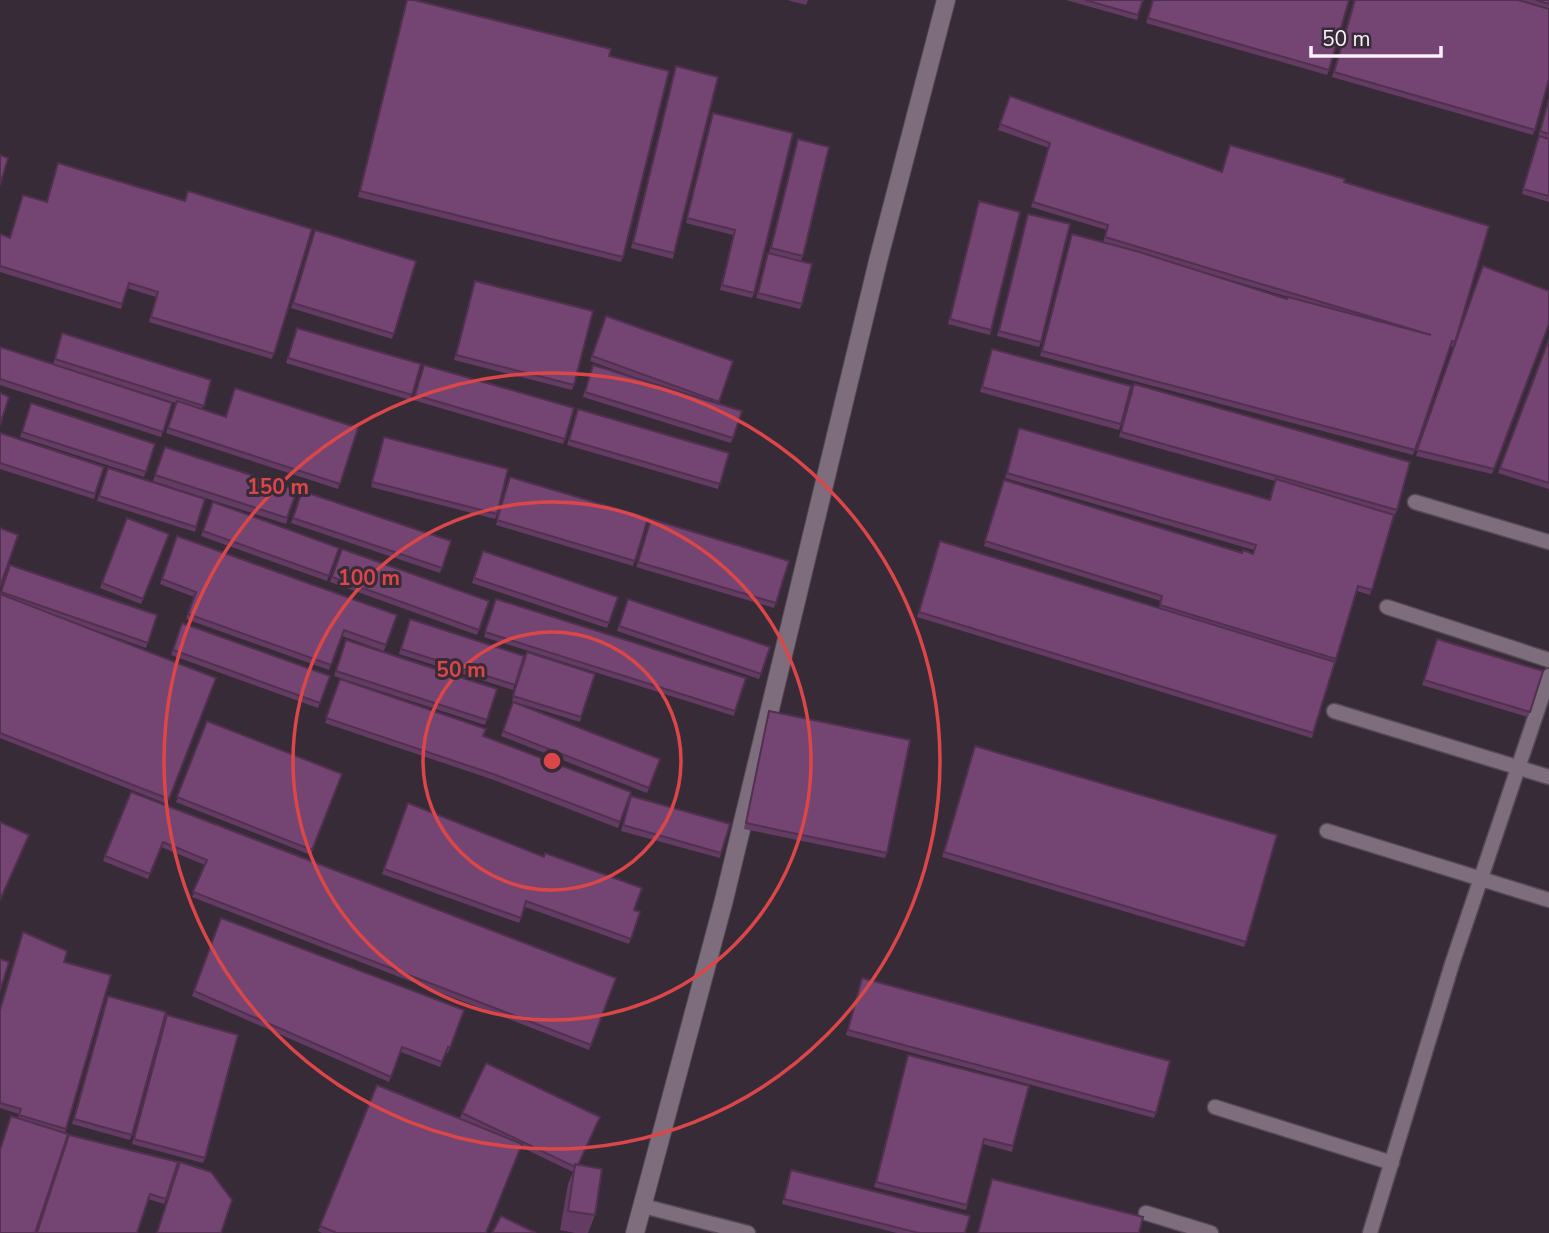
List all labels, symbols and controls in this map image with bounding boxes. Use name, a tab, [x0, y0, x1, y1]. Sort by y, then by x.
scale bar	[1311, 14, 1440, 58]
text: 50 m	[1322, 25, 1371, 53]
text: 150 m	[247, 473, 309, 501]
text: 100 m	[338, 564, 400, 592]
text: 50 m	[436, 656, 486, 684]
centre of rings	[540, 749, 564, 773]

